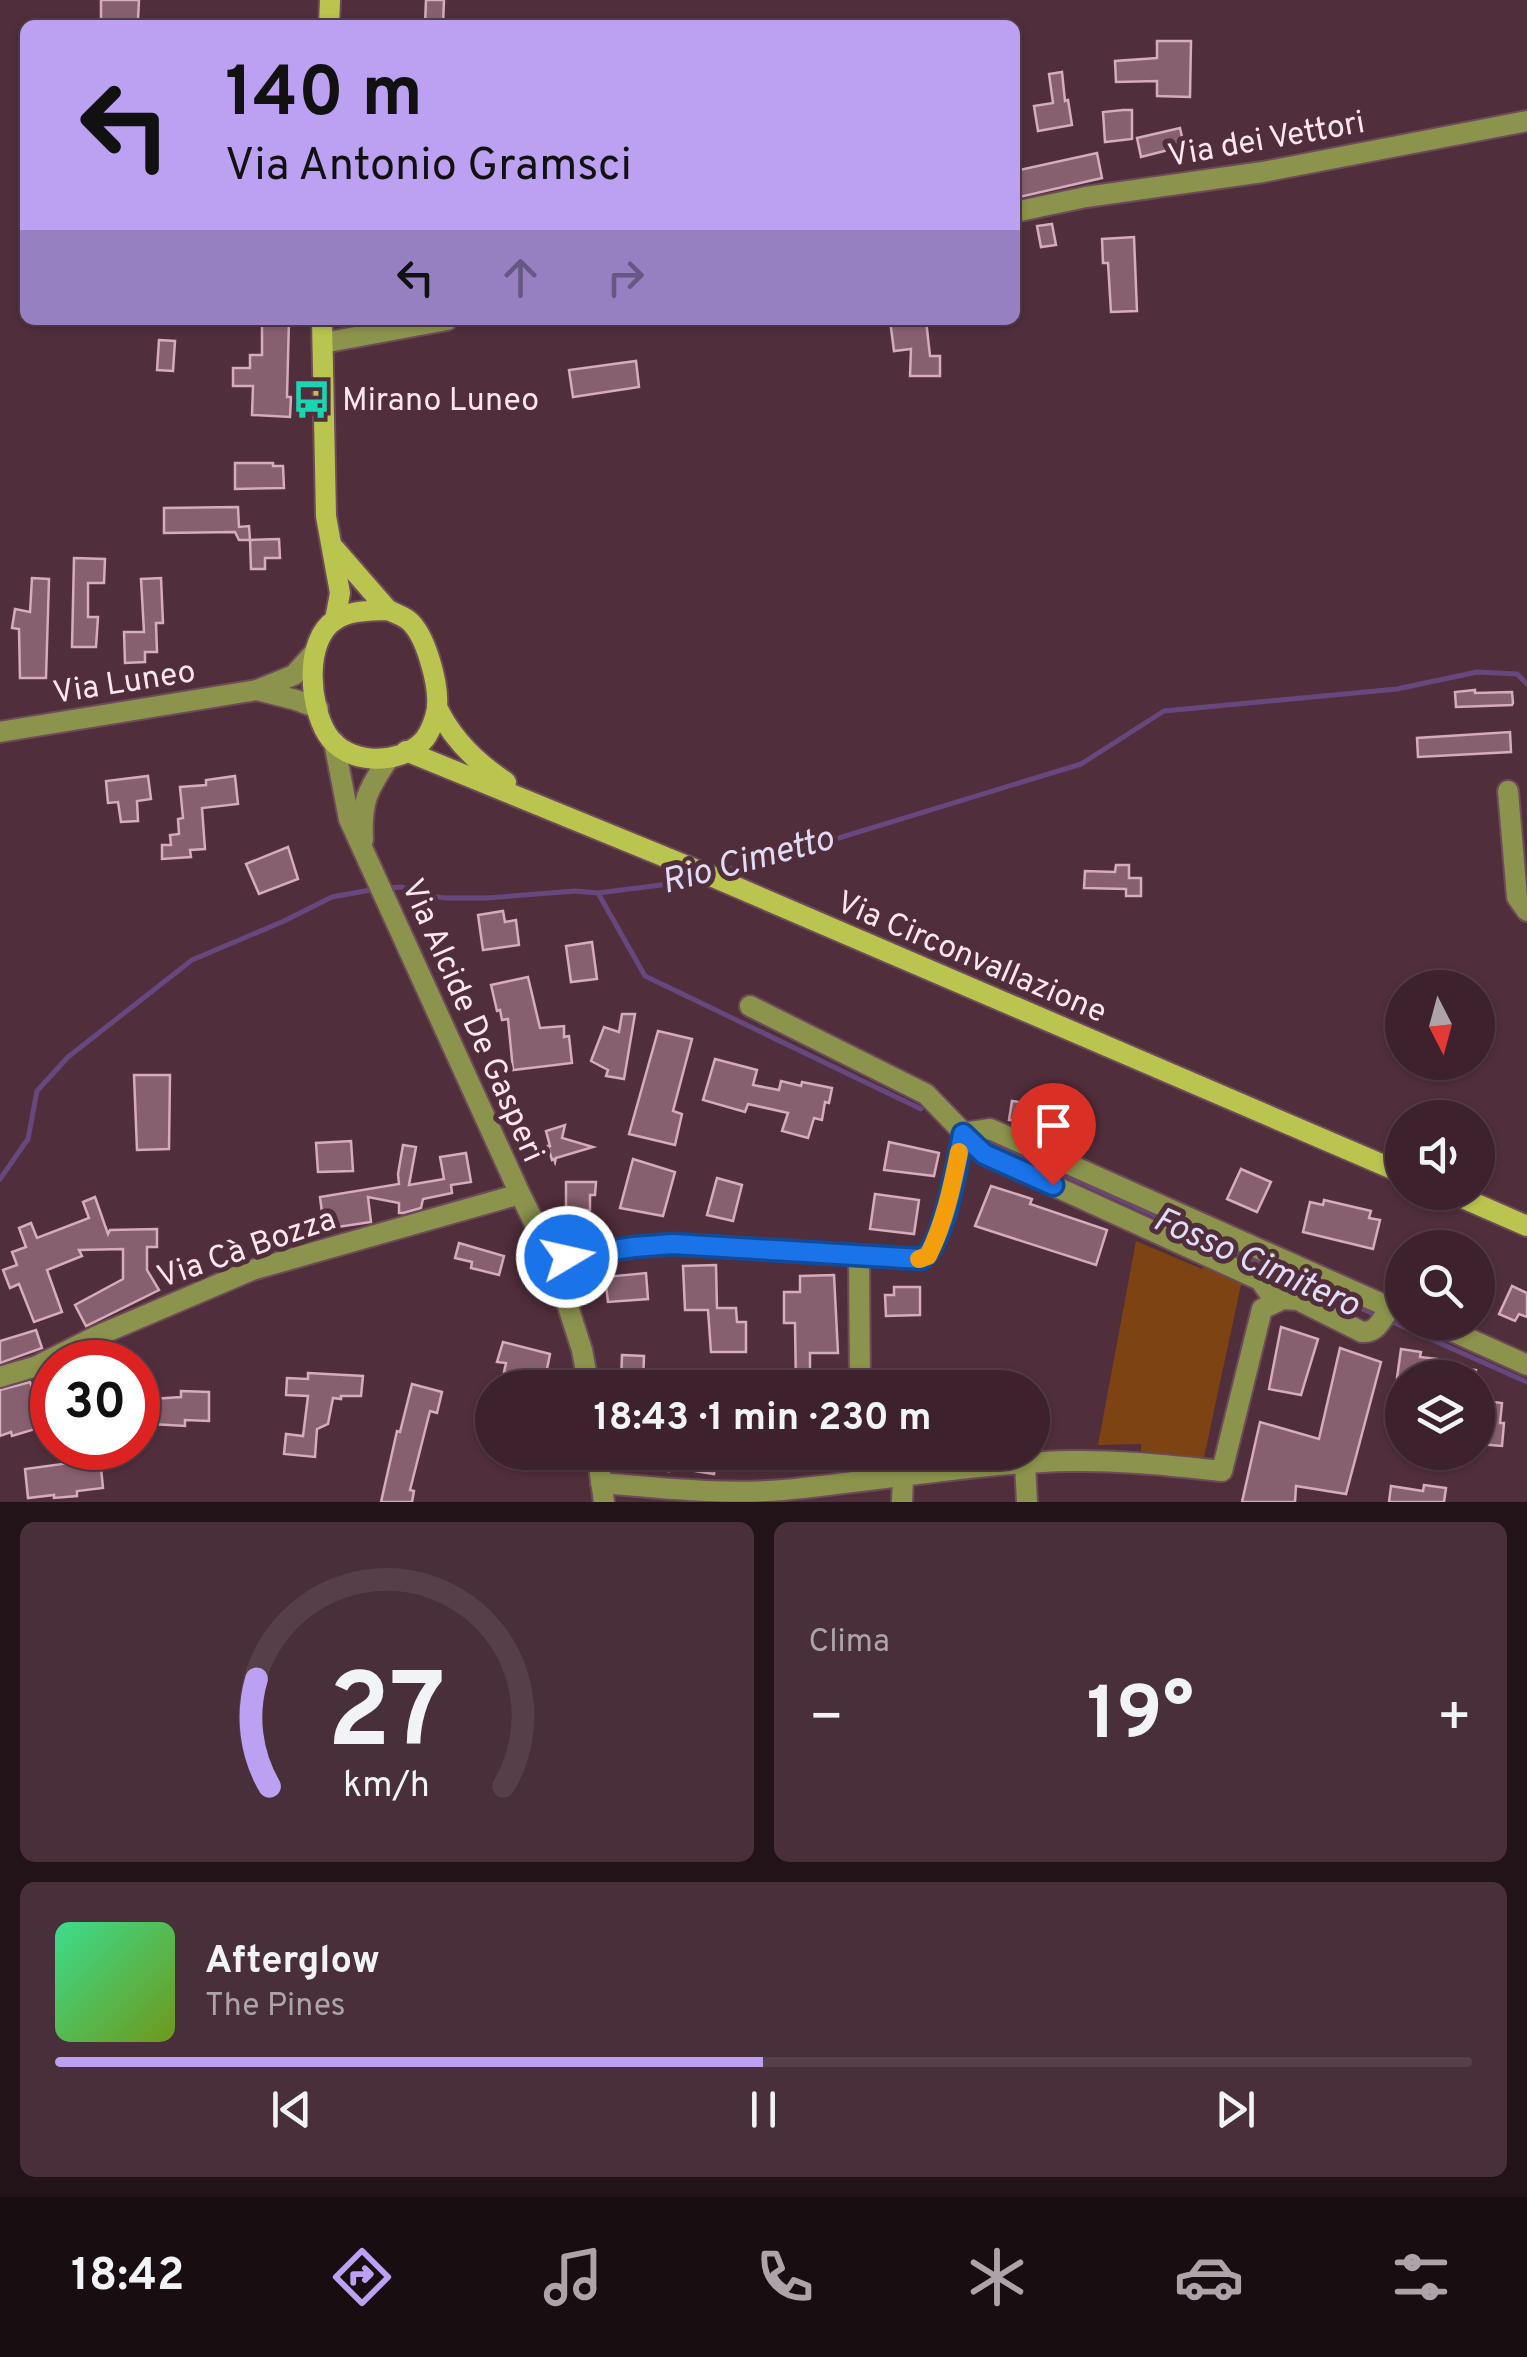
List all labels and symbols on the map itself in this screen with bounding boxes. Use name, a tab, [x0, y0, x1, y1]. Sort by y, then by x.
street label: Via dei Vettori	[1165, 104, 1368, 178]
bus stop icon: Mirano Luneo	[291, 378, 333, 420]
place label: Mirano Luneo	[342, 382, 539, 422]
street label: Via Luneo	[50, 653, 199, 715]
water label: Rio Cimetto	[657, 818, 839, 906]
street label: Via Alcide De Gasperi	[391, 873, 552, 1169]
street label: Via Circonvallazione	[830, 884, 1112, 1034]
north arrow	[1385, 970, 1495, 1080]
pin	[1011, 1083, 1096, 1186]
water label: Fosso Cimitero	[1146, 1199, 1366, 1329]
street label: Via Cà Bozza	[152, 1201, 342, 1299]
position arrow	[515, 1205, 619, 1309]
speed limit sign: 30	[30, 1340, 160, 1470]

